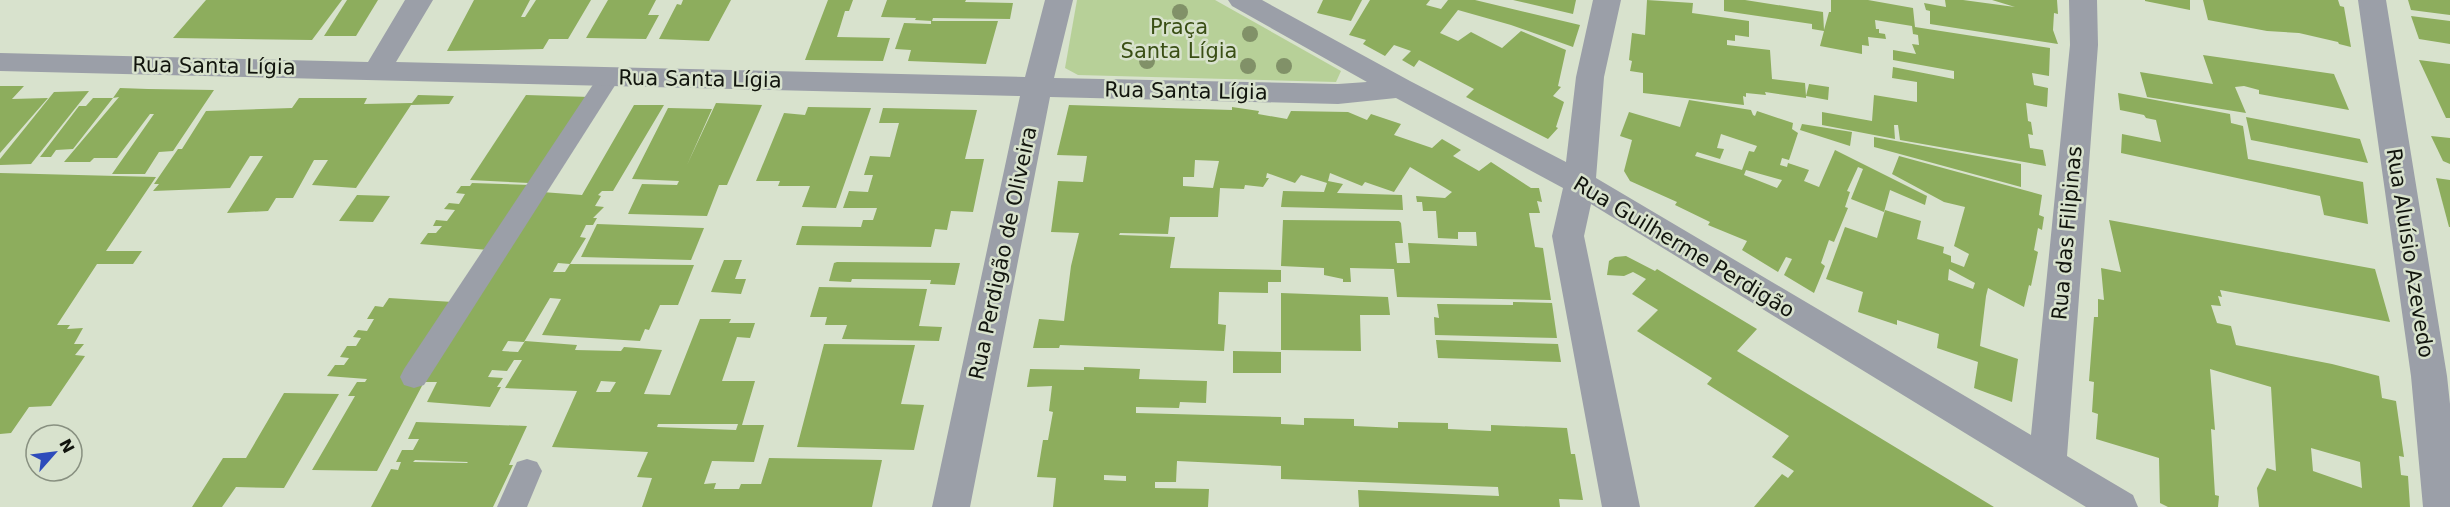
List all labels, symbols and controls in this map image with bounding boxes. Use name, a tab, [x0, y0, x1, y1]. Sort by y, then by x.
park label: Praça Santa Lígia	[1121, 15, 1237, 63]
street label: Rua Santa Lígia	[132, 53, 296, 79]
street label: Rua Santa Lígia	[618, 66, 782, 92]
street label: Rua Santa Lígia	[1104, 78, 1268, 104]
street label: Rua Perdigão de Oliveira	[964, 124, 1042, 382]
street label: Rua das Filipinas	[2047, 145, 2087, 321]
street label: Rua Aluísio Azevedo	[2382, 146, 2438, 360]
street label: Rua Guilherme Perdigão	[1569, 171, 1799, 323]
north arrow	[24, 423, 84, 483]
text: N	[55, 436, 78, 457]

